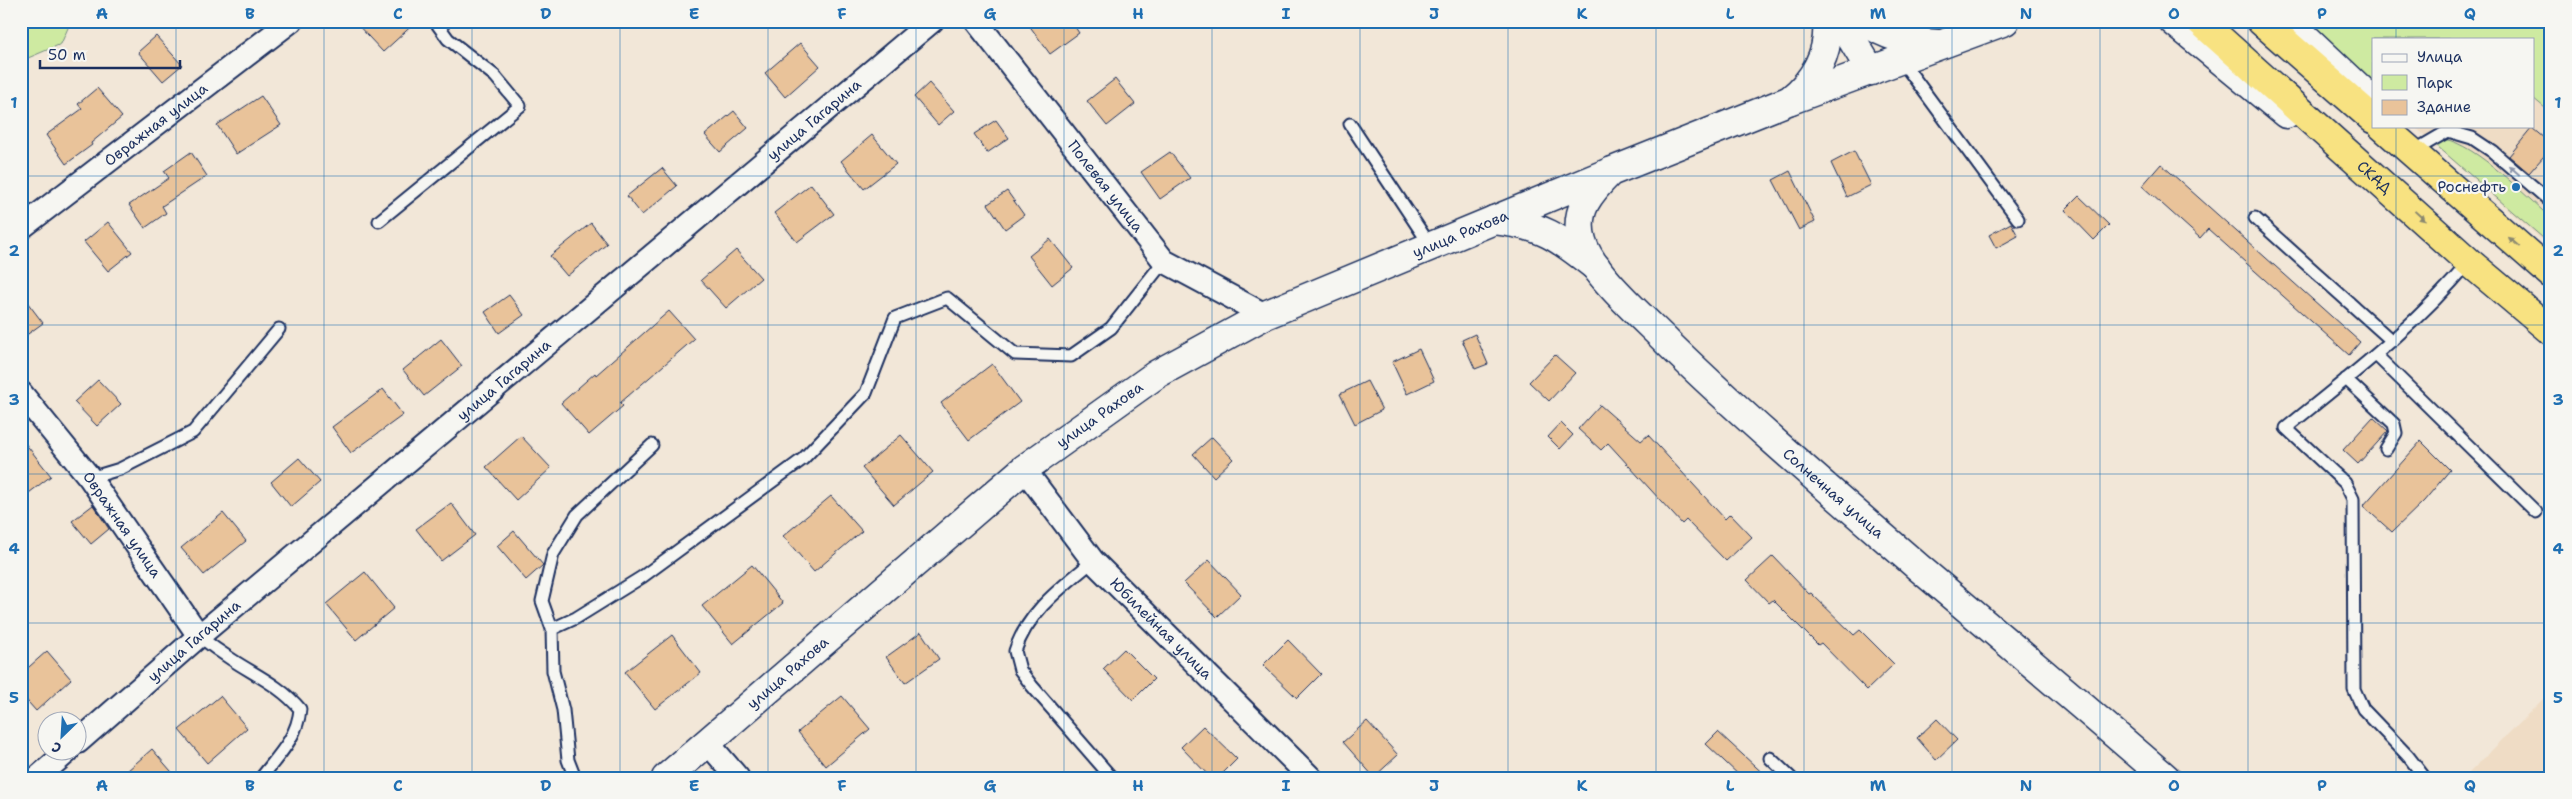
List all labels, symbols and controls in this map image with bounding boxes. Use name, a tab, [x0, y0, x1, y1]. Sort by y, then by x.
text: A	[96, 3, 108, 24]
text: B	[245, 3, 255, 24]
text: C	[393, 3, 403, 24]
text: D	[540, 3, 552, 24]
text: E	[689, 3, 699, 24]
text: F	[837, 3, 847, 24]
text: G	[984, 3, 997, 24]
text: H	[1132, 3, 1144, 24]
text: I	[1282, 3, 1291, 24]
text: J	[1429, 3, 1439, 24]
text: K	[1577, 3, 1588, 24]
text: L	[1726, 3, 1735, 24]
text: M	[1870, 3, 1887, 24]
text: N	[2020, 3, 2032, 24]
text: O	[2168, 3, 2180, 24]
text: P	[2317, 3, 2327, 24]
text: Q	[2464, 3, 2476, 24]
scale bar	[40, 38, 180, 70]
legend	[2372, 38, 2534, 128]
text: 50 m	[48, 45, 86, 65]
text: Улица	[2417, 47, 2463, 67]
text: Парк	[2417, 73, 2453, 93]
street label: улица Гагарина	[763, 74, 866, 165]
street label: Овражная улица	[100, 78, 212, 171]
text: 1	[10, 92, 18, 113]
text: 1	[2554, 92, 2562, 113]
text: Здание	[2417, 97, 2471, 117]
street label: Полевая улица	[1063, 136, 1148, 237]
street label: СКАД	[2353, 156, 2396, 199]
one-way arrow	[2508, 165, 2521, 176]
place label: Роснефть	[2437, 177, 2506, 197]
marker: Роснефть	[2510, 181, 2522, 193]
street label: улица Рахова	[1410, 205, 1512, 263]
one-way arrow	[2413, 210, 2425, 222]
one-way arrow	[2509, 236, 2521, 248]
text: 2	[8, 240, 20, 261]
text: 2	[2552, 240, 2564, 261]
street label: улица Гагарина	[453, 334, 556, 425]
street label: улица Рахова	[1053, 377, 1148, 453]
text: 3	[8, 389, 20, 410]
text: 3	[2552, 389, 2564, 410]
street label: Солнечная улица	[1778, 444, 1889, 543]
street label: Овражная улица	[78, 467, 166, 582]
text: 4	[8, 538, 20, 559]
text: 4	[2552, 538, 2564, 559]
street label: Юбилейная улица	[1106, 574, 1217, 684]
street label: улица Гагарина	[143, 595, 245, 687]
street label: улица Рахова	[743, 632, 833, 714]
text: 5	[9, 687, 19, 708]
text: 5	[2553, 687, 2563, 708]
north arrow	[38, 712, 88, 762]
text: С	[49, 738, 64, 758]
text: A	[96, 775, 108, 796]
text: B	[245, 775, 255, 796]
text: C	[393, 775, 403, 796]
text: D	[540, 775, 552, 796]
text: E	[689, 775, 699, 796]
text: F	[837, 775, 847, 796]
text: G	[984, 775, 997, 796]
text: H	[1132, 775, 1144, 796]
text: I	[1282, 775, 1291, 796]
text: J	[1429, 775, 1439, 796]
text: K	[1577, 775, 1588, 796]
text: L	[1726, 775, 1735, 796]
text: M	[1870, 775, 1887, 796]
text: N	[2020, 775, 2032, 796]
text: O	[2168, 775, 2180, 796]
text: P	[2317, 775, 2327, 796]
text: Q	[2464, 775, 2476, 796]

